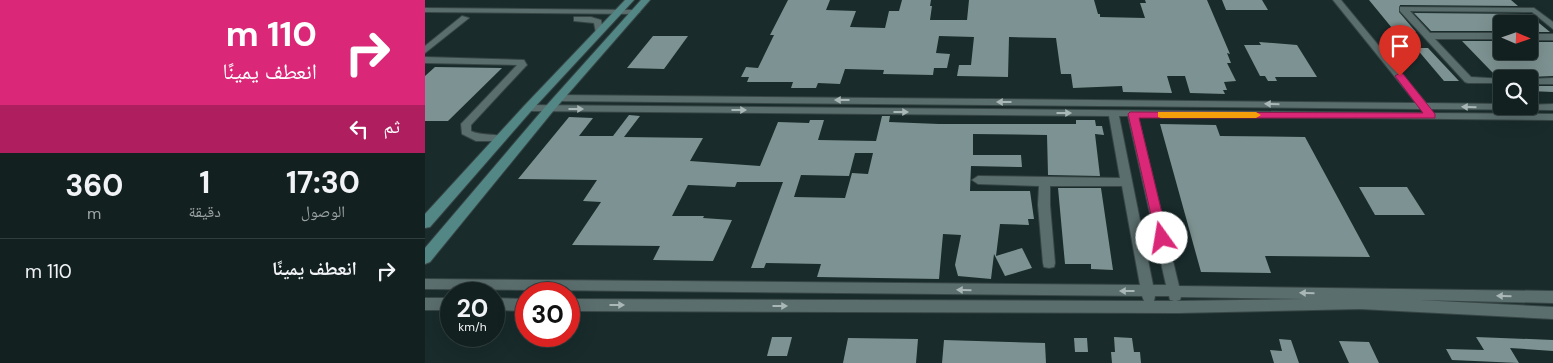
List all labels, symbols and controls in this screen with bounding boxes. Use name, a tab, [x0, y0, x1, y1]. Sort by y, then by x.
text: 110 m	[226, 11, 317, 57]
north arrow	[1493, 15, 1537, 60]
map controls	[1493, 15, 1538, 115]
icon: right	[335, 20, 400, 85]
pin	[1379, 25, 1421, 76]
icon: arrive	[1386, 32, 1414, 60]
text: انعطف يمينًا	[222, 57, 317, 86]
button: search	[1493, 70, 1538, 115]
one-way arrow	[834, 96, 850, 104]
one-way arrow	[996, 98, 1012, 106]
one-way arrow	[1264, 100, 1280, 108]
one-way arrow	[1461, 103, 1477, 111]
one-way arrow	[569, 105, 585, 113]
one-way arrow	[731, 106, 747, 114]
one-way arrow	[894, 108, 910, 116]
one-way arrow	[1056, 109, 1072, 117]
text: ثم	[383, 114, 400, 139]
icon: left	[345, 115, 373, 143]
text: 1	[199, 163, 210, 202]
text: 17:30	[286, 163, 360, 202]
text: 360	[65, 166, 123, 205]
text: دقيقة	[188, 201, 221, 222]
text: الوصول	[301, 201, 345, 222]
text: m	[87, 203, 101, 224]
position arrow	[1135, 211, 1187, 263]
text: انعطف يمينًا	[272, 256, 357, 281]
icon: right	[372, 257, 400, 285]
text: 110 m	[25, 259, 72, 284]
speed limit sign: 30	[515, 282, 580, 347]
one-way arrow	[956, 286, 972, 294]
one-way arrow	[1119, 287, 1135, 295]
one-way arrow	[1299, 289, 1315, 297]
text: 20	[457, 292, 488, 325]
one-way arrow	[1496, 292, 1512, 300]
one-way arrow	[610, 301, 626, 309]
one-way arrow	[772, 302, 788, 310]
text: km/h	[458, 319, 487, 335]

